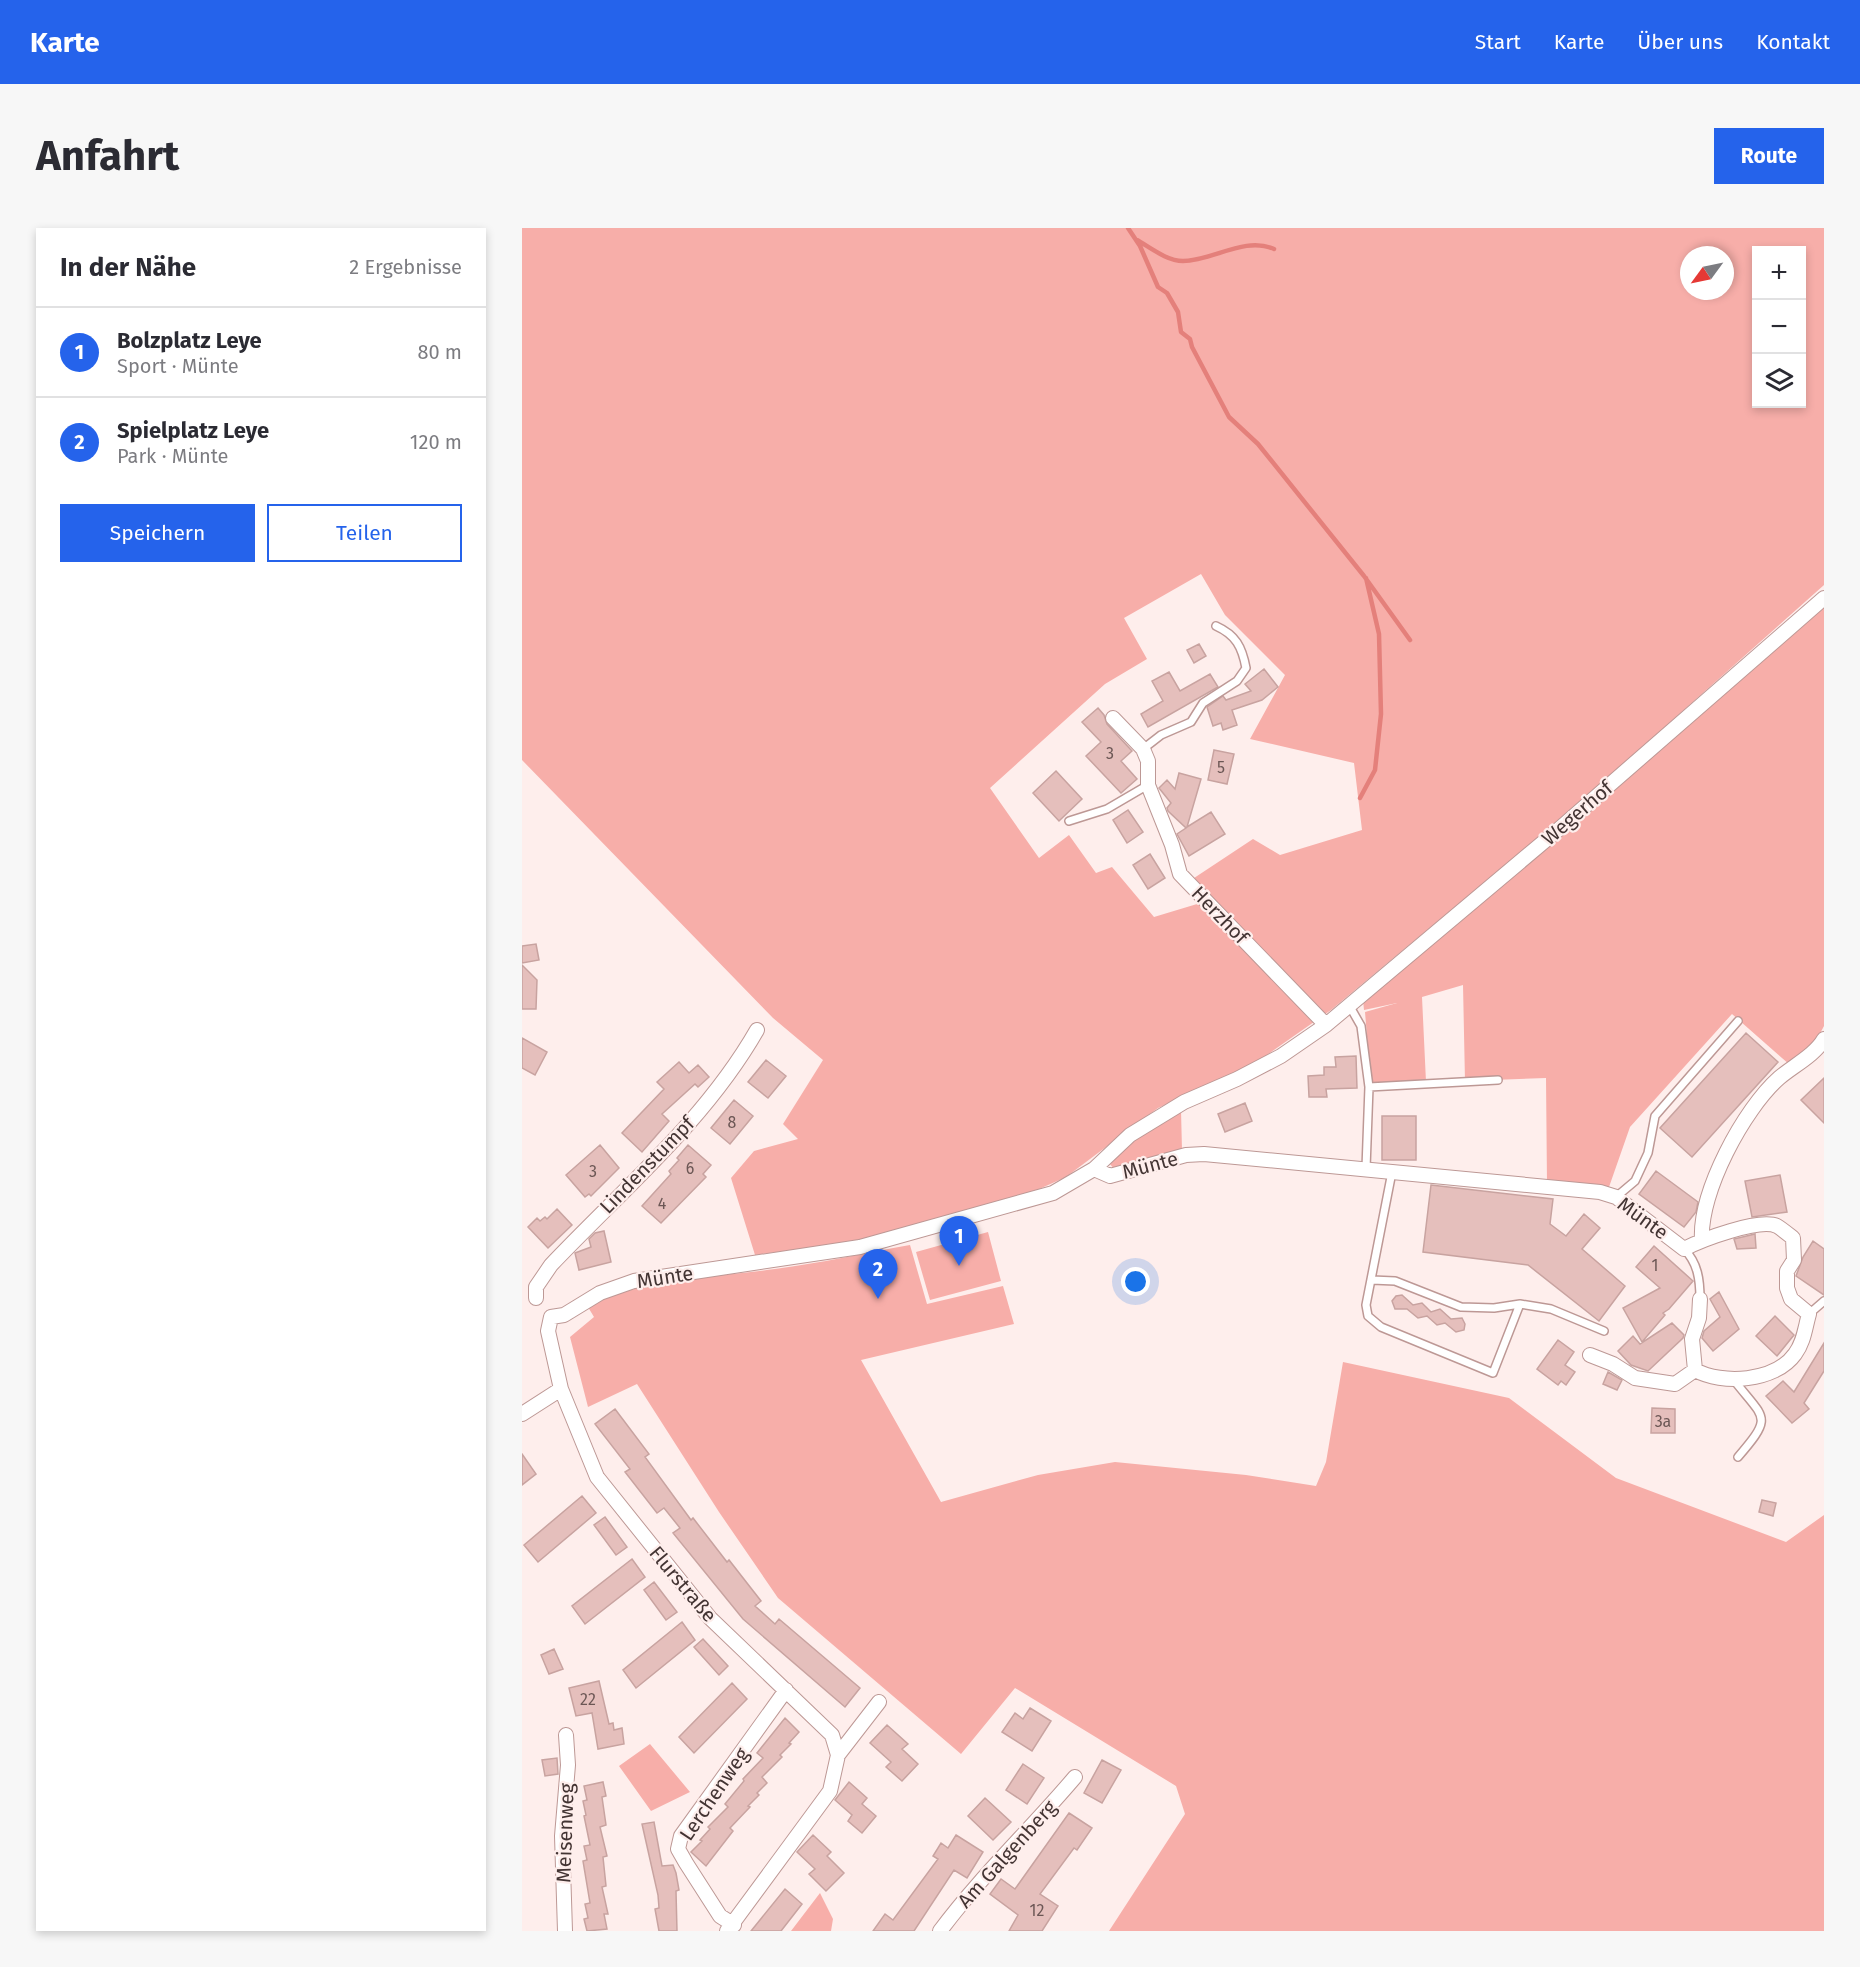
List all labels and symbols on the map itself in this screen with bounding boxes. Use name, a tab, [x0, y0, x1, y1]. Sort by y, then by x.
north arrow	[1680, 246, 1734, 300]
house number: 3	[1106, 744, 1114, 763]
house number: 5	[1217, 758, 1225, 777]
street label: Wegerhof	[1537, 775, 1618, 850]
street label: Herzhof	[1187, 881, 1254, 950]
street label: Lindenstumpf	[595, 1110, 700, 1219]
house number: 8	[728, 1113, 737, 1132]
street label: Münte	[1119, 1146, 1181, 1184]
house number: 6	[686, 1159, 694, 1178]
house number: 3	[589, 1162, 597, 1181]
street label: Münte	[1613, 1192, 1673, 1244]
house number: 4	[658, 1194, 667, 1213]
pin: 1	[940, 1216, 978, 1266]
pin: 2	[858, 1250, 898, 1299]
house number: 1	[1652, 1256, 1658, 1275]
street label: Münte	[635, 1261, 695, 1293]
your location	[1121, 1267, 1150, 1296]
house number: 3a	[1655, 1412, 1671, 1431]
street label: Flurstraße	[644, 1541, 722, 1627]
house number: 22	[580, 1690, 596, 1709]
street label: Lerchenweg	[674, 1742, 754, 1845]
street label: Meisenweg	[551, 1782, 579, 1883]
street label: Am Galgenberg	[952, 1795, 1062, 1913]
house number: 12	[1030, 1901, 1044, 1920]

